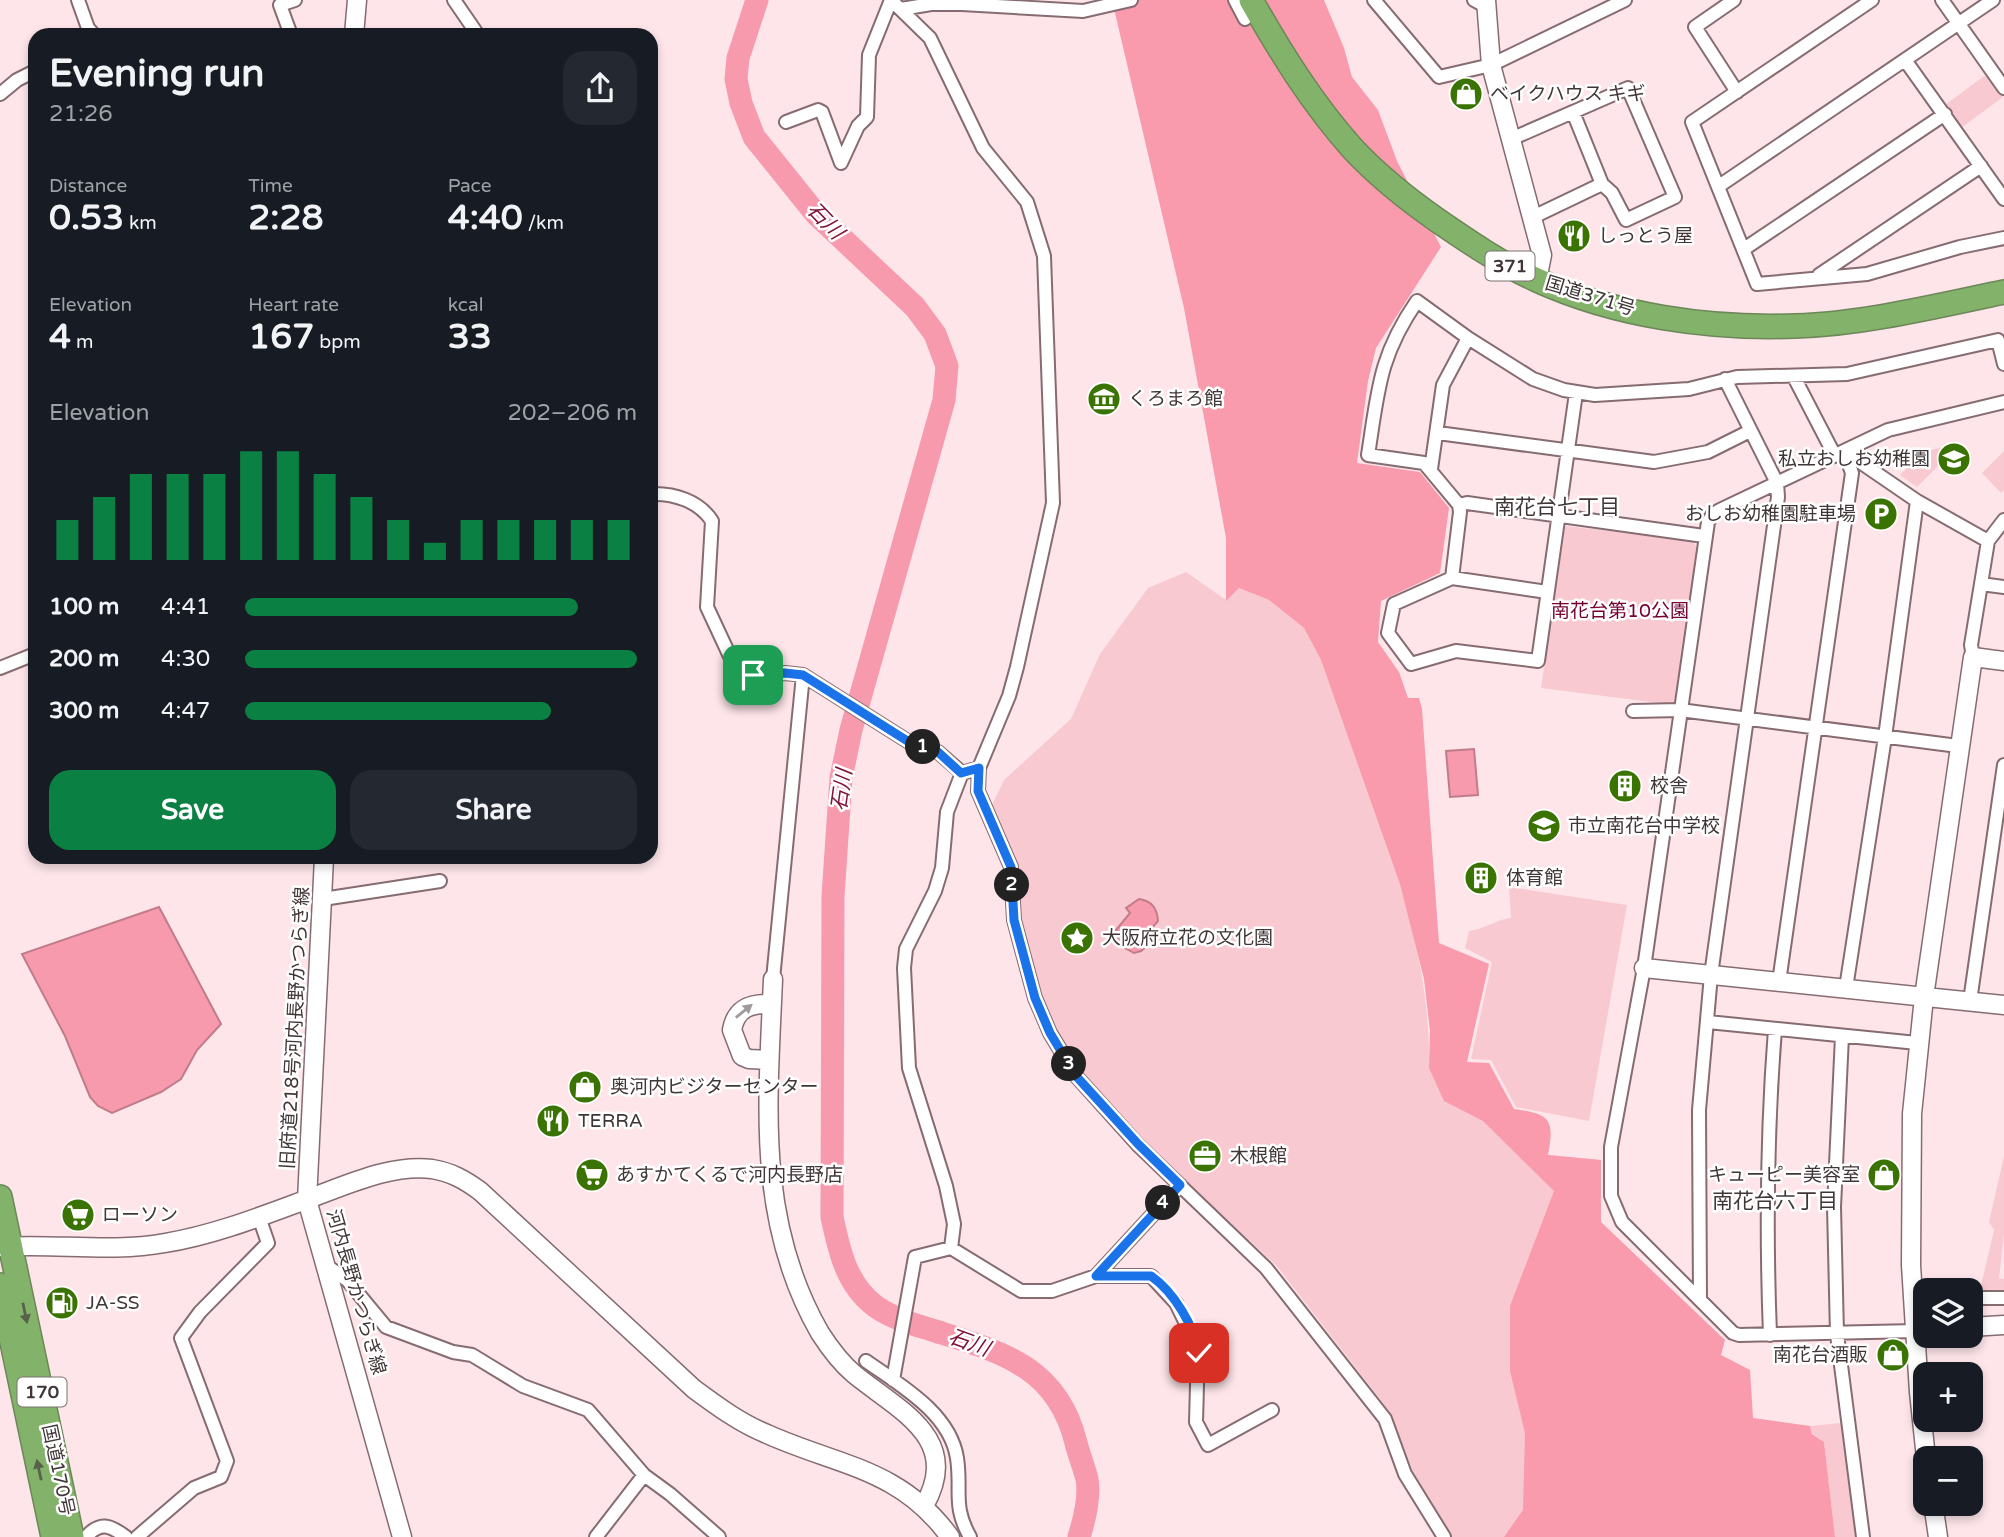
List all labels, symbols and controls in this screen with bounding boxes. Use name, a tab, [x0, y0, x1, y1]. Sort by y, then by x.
text: Evening run	[49, 51, 264, 97]
button: share	[563, 51, 637, 125]
shop icon: ベイクハウス キギ	[1447, 75, 1485, 113]
place label: ベイクハウス キギ	[1490, 83, 1646, 105]
text: 21:26	[49, 100, 113, 128]
text: Distance	[49, 175, 127, 197]
text: Time	[248, 175, 293, 197]
text: Pace	[448, 175, 491, 197]
text: 0.53	[49, 197, 124, 239]
text: 2:28	[248, 197, 323, 239]
text: 4:40	[448, 197, 523, 239]
water label: 石川	[801, 197, 850, 246]
text: km	[124, 212, 157, 234]
text: /km	[523, 212, 564, 234]
restaurant icon: しっとう屋	[1555, 217, 1593, 255]
place label: しっとう屋	[1598, 225, 1693, 247]
road number: 371	[1486, 252, 1534, 280]
street label: 国道371号	[1542, 272, 1638, 320]
text: Elevation	[49, 294, 132, 316]
text: Heart rate	[248, 294, 339, 316]
text: kcal	[448, 294, 483, 316]
text: 4	[49, 316, 71, 358]
text: 167	[248, 316, 314, 358]
text: 33	[448, 316, 492, 358]
text: m	[71, 331, 93, 353]
text: bpm	[314, 331, 361, 353]
museum icon: くろまろ館	[1085, 380, 1123, 418]
place label: くろまろ館	[1128, 388, 1223, 410]
text: Elevation	[49, 399, 150, 427]
text: 202–206 m	[508, 399, 637, 427]
school or university icon: 私立おしお幼稚園	[1935, 440, 1973, 478]
place label: 私立おしお幼稚園	[1778, 448, 1930, 470]
district label: 南花台七丁目	[1494, 495, 1620, 520]
parking icon: おしお幼稚園駐車場	[1862, 495, 1900, 533]
place label: おしお幼稚園駐車場	[1685, 503, 1856, 525]
text: 100 m	[49, 593, 119, 621]
text: 4:41	[161, 593, 210, 621]
park label: 南花台第10公園	[1551, 600, 1689, 622]
text: 200 m	[49, 645, 119, 673]
text: 4:30	[161, 645, 210, 673]
pin	[723, 645, 783, 705]
icon: arrive	[734, 656, 772, 694]
text: 300 m	[49, 697, 119, 725]
text: 4:47	[161, 697, 210, 725]
pin: 1	[906, 730, 940, 764]
text: 1	[917, 735, 928, 757]
water label: 石川	[827, 765, 858, 813]
building icon: 校舎	[1606, 767, 1644, 805]
button: Save	[49, 770, 336, 850]
button: Share	[350, 770, 637, 850]
place label: 校舎	[1650, 775, 1688, 797]
school or university icon: 市立南花台中学校	[1525, 807, 1563, 845]
place label: 市立南花台中学校	[1568, 815, 1720, 837]
building icon: 体育館	[1462, 859, 1500, 897]
place label: 体育館	[1506, 867, 1563, 889]
pin: 2	[995, 868, 1030, 903]
text: 2	[1006, 873, 1017, 895]
street label: 旧府道218号河内長野かつらぎ線	[277, 886, 313, 1170]
place icon: 大阪府立花の文化園	[1058, 919, 1096, 957]
place label: 大阪府立花の文化園	[1102, 927, 1273, 949]
one-way arrow	[735, 1004, 753, 1019]
pin: 3	[1052, 1046, 1086, 1082]
text: 3	[1063, 1052, 1074, 1074]
shop icon: 奥河内ビジターセンター	[566, 1068, 604, 1106]
place label: 奥河内ビジターセンター	[610, 1076, 819, 1098]
restaurant icon: TERRA	[534, 1102, 572, 1140]
place label: TERRA	[578, 1110, 643, 1132]
office icon: 木根館	[1186, 1137, 1224, 1175]
place label: 木根館	[1230, 1145, 1287, 1167]
supermarket icon: あすかてくるで河内長野店	[573, 1156, 611, 1194]
shop icon: キューピー美容室	[1865, 1156, 1903, 1194]
place label: あすかてくるで河内長野店	[616, 1164, 843, 1186]
place label: キューピー美容室	[1708, 1164, 1860, 1186]
pin: 4	[1146, 1186, 1180, 1220]
district label: 南花台六丁目	[1712, 1189, 1838, 1214]
text: 4	[1157, 1191, 1168, 1213]
supermarket icon: ローソン	[59, 1196, 97, 1234]
place label: ローソン	[102, 1204, 178, 1226]
street label: 河内長野かつらぎ線	[322, 1207, 390, 1377]
map controls	[1913, 1278, 1983, 1516]
button: layers	[1913, 1278, 1983, 1348]
fuel station icon: JA-SS	[43, 1284, 81, 1322]
place label: JA-SS	[86, 1292, 140, 1314]
one-way arrow	[19, 1302, 30, 1324]
pin	[1169, 1323, 1229, 1383]
water label: 石川	[945, 1324, 995, 1363]
icon: check	[1180, 1334, 1218, 1372]
shop icon: 南花台酒販	[1874, 1336, 1912, 1374]
place label: 南花台酒販	[1773, 1344, 1868, 1366]
button: +	[1913, 1362, 1983, 1432]
road number: 170	[18, 1378, 66, 1406]
street label: 国道170号	[38, 1422, 78, 1518]
button: −	[1913, 1446, 1983, 1516]
one-way arrow	[33, 1459, 44, 1481]

